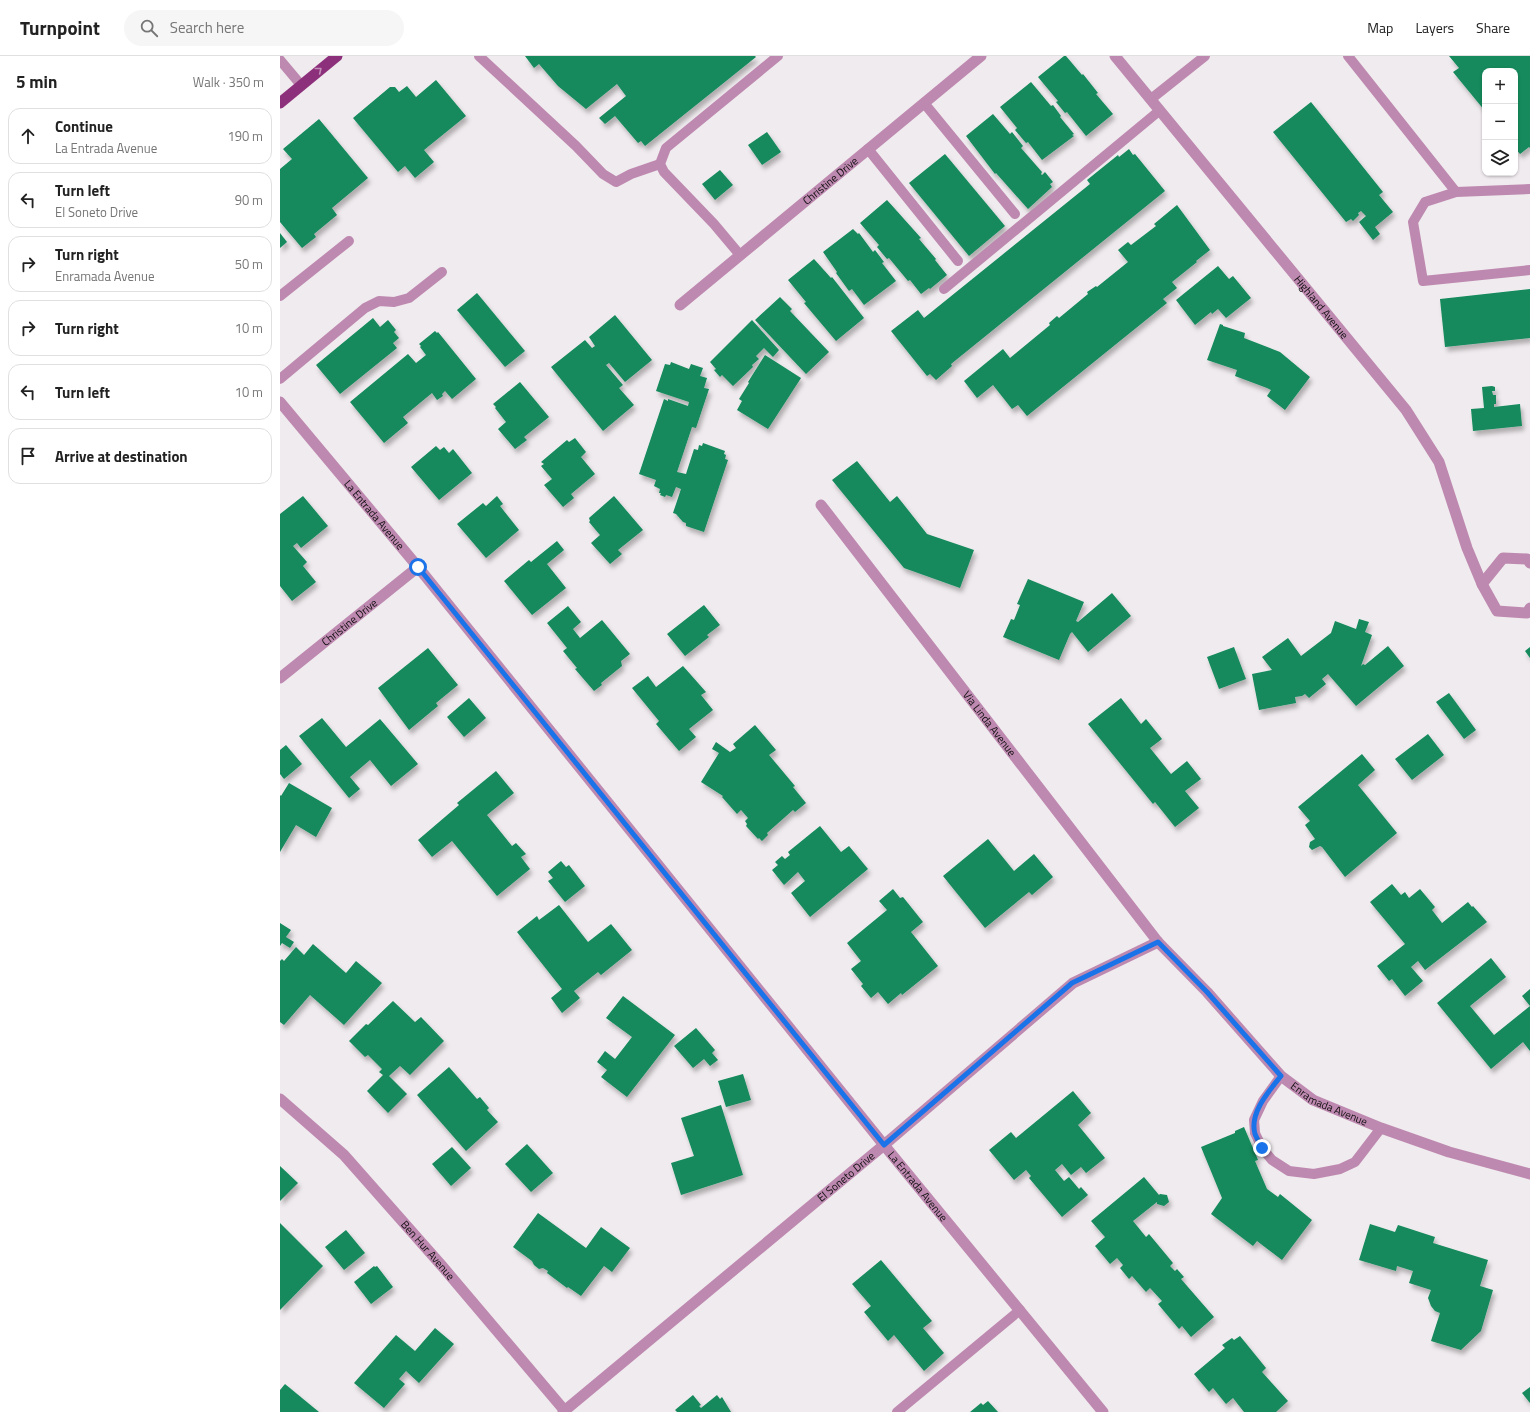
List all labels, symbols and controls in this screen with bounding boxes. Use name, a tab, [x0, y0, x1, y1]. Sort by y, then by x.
search box	[124, 10, 404, 46]
text: Turnpoint	[20, 13, 100, 42]
text: Search here	[170, 16, 244, 39]
icon: search	[138, 17, 160, 39]
text: Map	[1367, 17, 1393, 38]
text: Layers	[1415, 17, 1454, 38]
text: Share	[1476, 17, 1510, 38]
one-way arrow	[315, 68, 322, 75]
map controls	[1482, 68, 1518, 176]
button: +	[1482, 68, 1518, 104]
text: 5 min	[16, 69, 57, 95]
text: Walk · 350 m	[193, 72, 264, 92]
button: −	[1482, 104, 1518, 140]
text: Continue	[55, 115, 113, 138]
icon: ahead	[17, 125, 39, 147]
text: 190 m	[227, 126, 263, 146]
text: La Entrada Avenue	[55, 138, 157, 158]
button: layers	[1482, 140, 1518, 176]
street label: Christine Drive	[799, 153, 862, 208]
text: Turn left	[55, 179, 110, 202]
icon: left	[17, 189, 39, 211]
text: 90 m	[235, 190, 263, 210]
text: El Soneto Drive	[55, 202, 138, 222]
text: Turn right	[55, 243, 119, 266]
icon: right	[17, 253, 39, 275]
text: 50 m	[235, 254, 263, 274]
text: Enramada Avenue	[55, 266, 154, 286]
street label: Highland Avenue	[1290, 272, 1353, 343]
icon: right	[17, 317, 39, 339]
text: Turn right	[55, 317, 119, 340]
text: 10 m	[235, 318, 263, 338]
icon: left	[17, 381, 39, 403]
text: Turn left	[55, 381, 110, 404]
text: 10 m	[235, 382, 263, 402]
icon: arrive	[17, 445, 39, 467]
text: Arrive at destination	[55, 445, 188, 468]
street label: La Entrada Avenue	[340, 476, 409, 553]
route start	[409, 558, 427, 576]
street label: Christine Drive	[318, 595, 381, 650]
street label: Via Linda Avenue	[959, 688, 1020, 760]
street label: Enramada Avenue	[1287, 1078, 1370, 1130]
route end	[1253, 1139, 1271, 1157]
street label: El Soneto Drive	[814, 1148, 878, 1205]
street label: La Entrada Avenue	[884, 1148, 952, 1225]
street label: Ben Hur Avenue	[397, 1217, 459, 1284]

